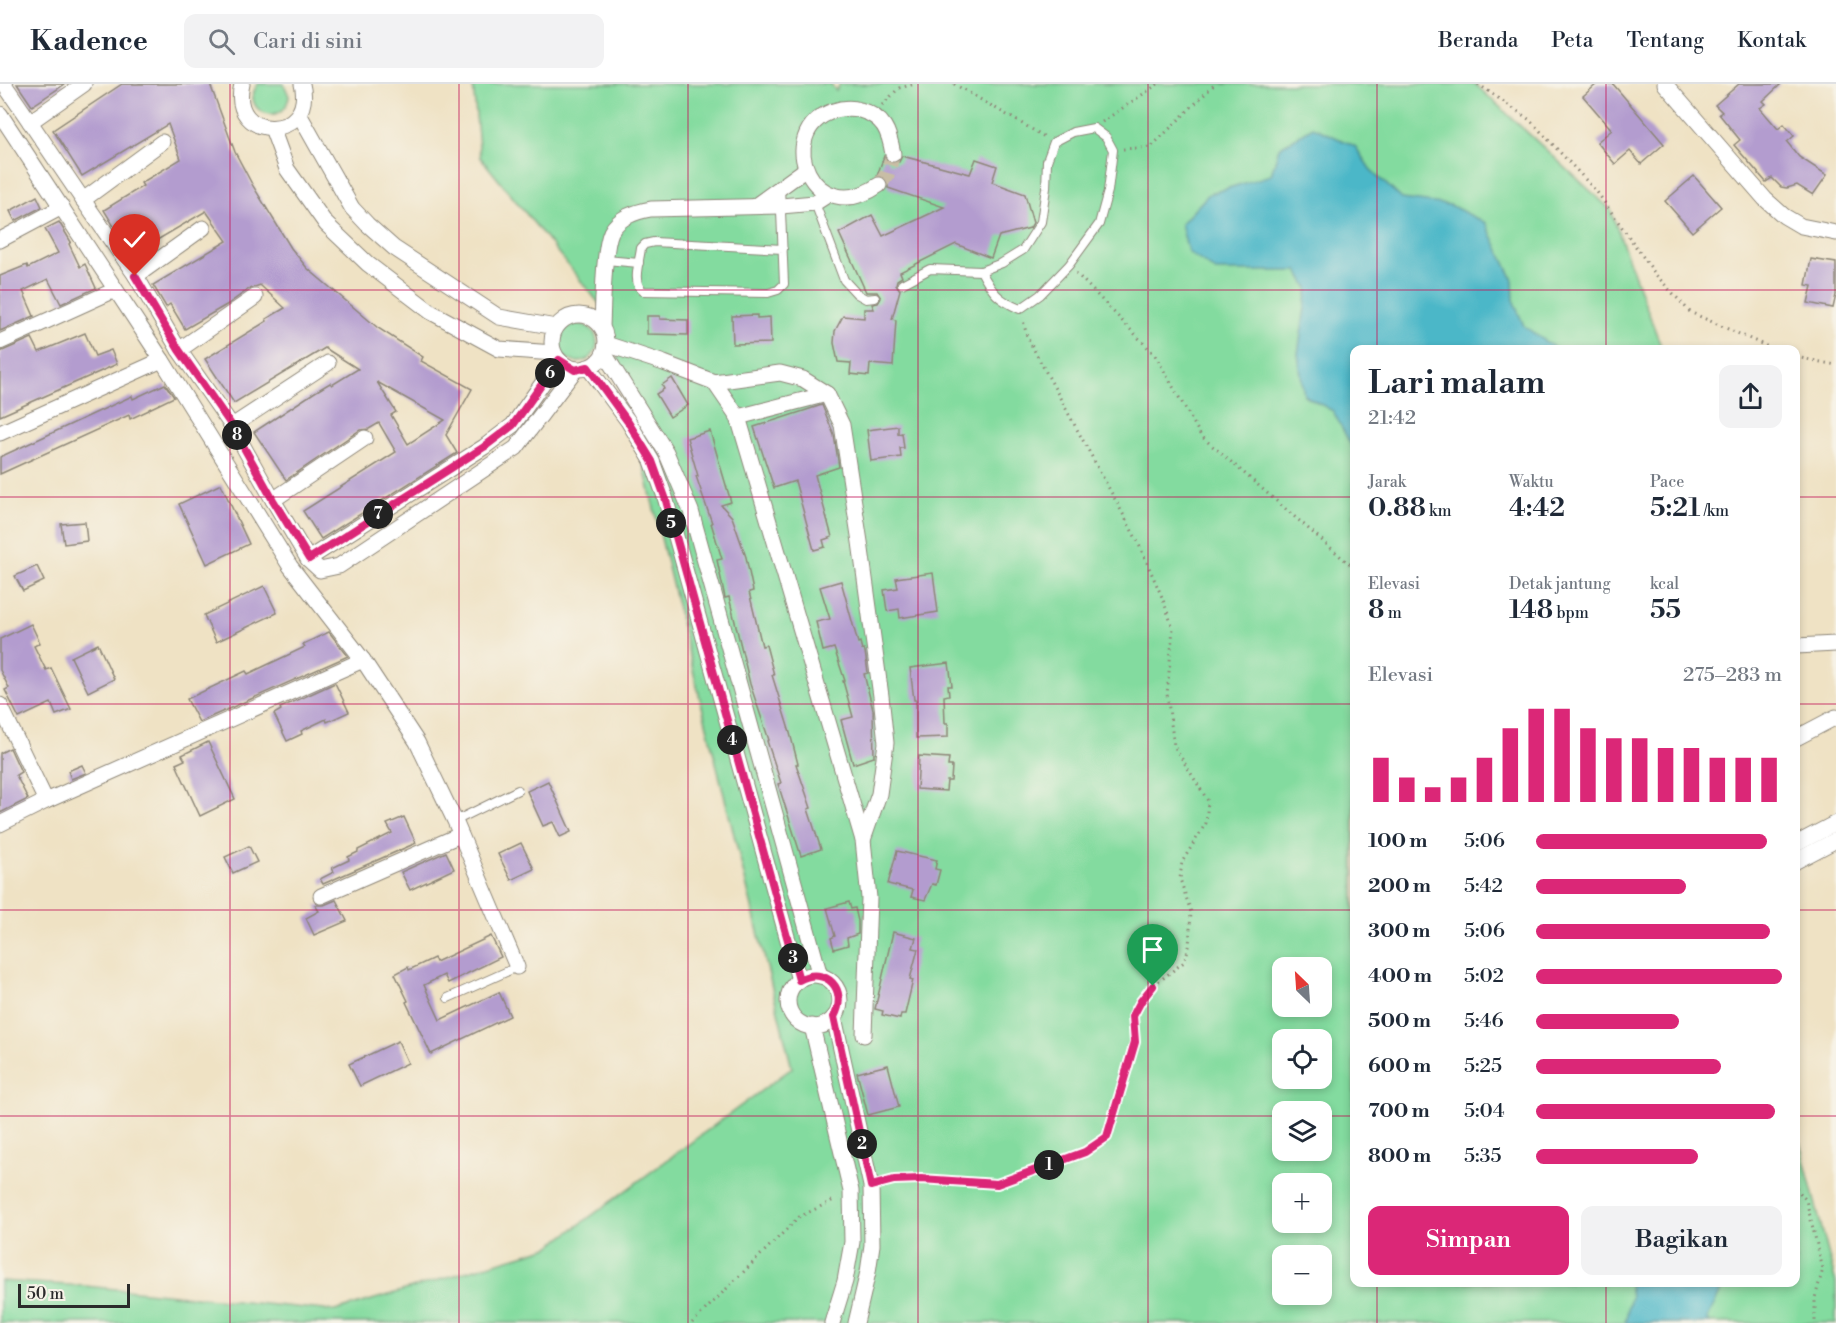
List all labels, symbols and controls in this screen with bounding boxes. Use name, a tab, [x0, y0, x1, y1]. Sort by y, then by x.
search box	[184, 14, 604, 68]
text: Kadence	[30, 24, 148, 59]
icon: search	[205, 25, 238, 58]
text: Cari di sini	[253, 28, 362, 55]
text: Beranda	[1438, 28, 1518, 54]
text: Peta	[1551, 28, 1593, 54]
text: Tentang	[1626, 28, 1704, 54]
text: Kontak	[1737, 28, 1806, 54]
pin	[109, 214, 160, 276]
icon: check	[118, 223, 151, 256]
pin: 6	[535, 358, 565, 388]
text: 6	[545, 363, 555, 383]
text: Lari malam	[1368, 363, 1545, 404]
button: share	[1719, 365, 1782, 428]
text: 21:42	[1368, 406, 1416, 431]
pin: 8	[222, 420, 252, 450]
text: 8	[232, 425, 242, 445]
text: Jarak	[1368, 472, 1406, 492]
text: Waktu	[1509, 472, 1554, 492]
text: Pace	[1650, 472, 1684, 492]
text: 0.88	[1368, 492, 1426, 524]
text: 4:42	[1509, 492, 1565, 524]
text: 5:21	[1650, 492, 1700, 524]
pin: 7	[363, 499, 393, 529]
text: km	[1426, 501, 1451, 521]
text: /km	[1700, 501, 1729, 521]
text: 7	[373, 504, 383, 524]
pin: 5	[656, 508, 686, 538]
text: 5	[666, 513, 676, 533]
text: Elevasi	[1368, 574, 1420, 594]
text: Detak jantung	[1509, 574, 1611, 594]
text: kcal	[1650, 574, 1679, 594]
text: 8	[1368, 594, 1384, 626]
text: 148	[1509, 594, 1553, 626]
text: 55	[1650, 594, 1681, 626]
text: m	[1384, 603, 1402, 623]
text: bpm	[1553, 603, 1589, 623]
text: Elevasi	[1368, 663, 1433, 688]
text: 275–283 m	[1683, 663, 1782, 688]
pin: 4	[717, 725, 747, 755]
text: 4	[727, 730, 737, 750]
text: 100 m	[1368, 829, 1427, 854]
text: 5:06	[1464, 829, 1505, 854]
text: 200 m	[1368, 874, 1431, 899]
text: 5:42	[1464, 874, 1503, 899]
text: 300 m	[1368, 919, 1431, 944]
text: 5:06	[1464, 919, 1505, 944]
pin	[1127, 924, 1178, 986]
icon: arrive	[1136, 933, 1169, 966]
pin: 3	[778, 943, 808, 973]
text: 3	[788, 948, 798, 968]
north arrow	[1272, 957, 1332, 1017]
map controls	[1272, 957, 1332, 1305]
text: 400 m	[1368, 964, 1432, 989]
text: 5:02	[1464, 964, 1504, 989]
text: 500 m	[1368, 1009, 1431, 1034]
text: 5:46	[1464, 1009, 1504, 1034]
button: locate	[1272, 1029, 1332, 1089]
text: 600 m	[1368, 1054, 1431, 1079]
text: 5:25	[1464, 1054, 1502, 1079]
text: 700 m	[1368, 1099, 1430, 1124]
text: 5:04	[1464, 1099, 1505, 1124]
button: layers	[1272, 1101, 1332, 1161]
pin: 2	[847, 1129, 877, 1159]
text: 2	[857, 1134, 867, 1154]
text: 800 m	[1368, 1144, 1431, 1169]
text: 5:35	[1464, 1144, 1502, 1169]
pin: 1	[1034, 1150, 1064, 1180]
text: 1	[1045, 1155, 1053, 1175]
button: +	[1272, 1173, 1332, 1233]
button: Simpan	[1368, 1206, 1569, 1275]
button: Bagikan	[1581, 1206, 1782, 1275]
button: −	[1272, 1245, 1332, 1305]
scale bar	[18, 1281, 130, 1308]
text: 50 m	[27, 1284, 64, 1304]

